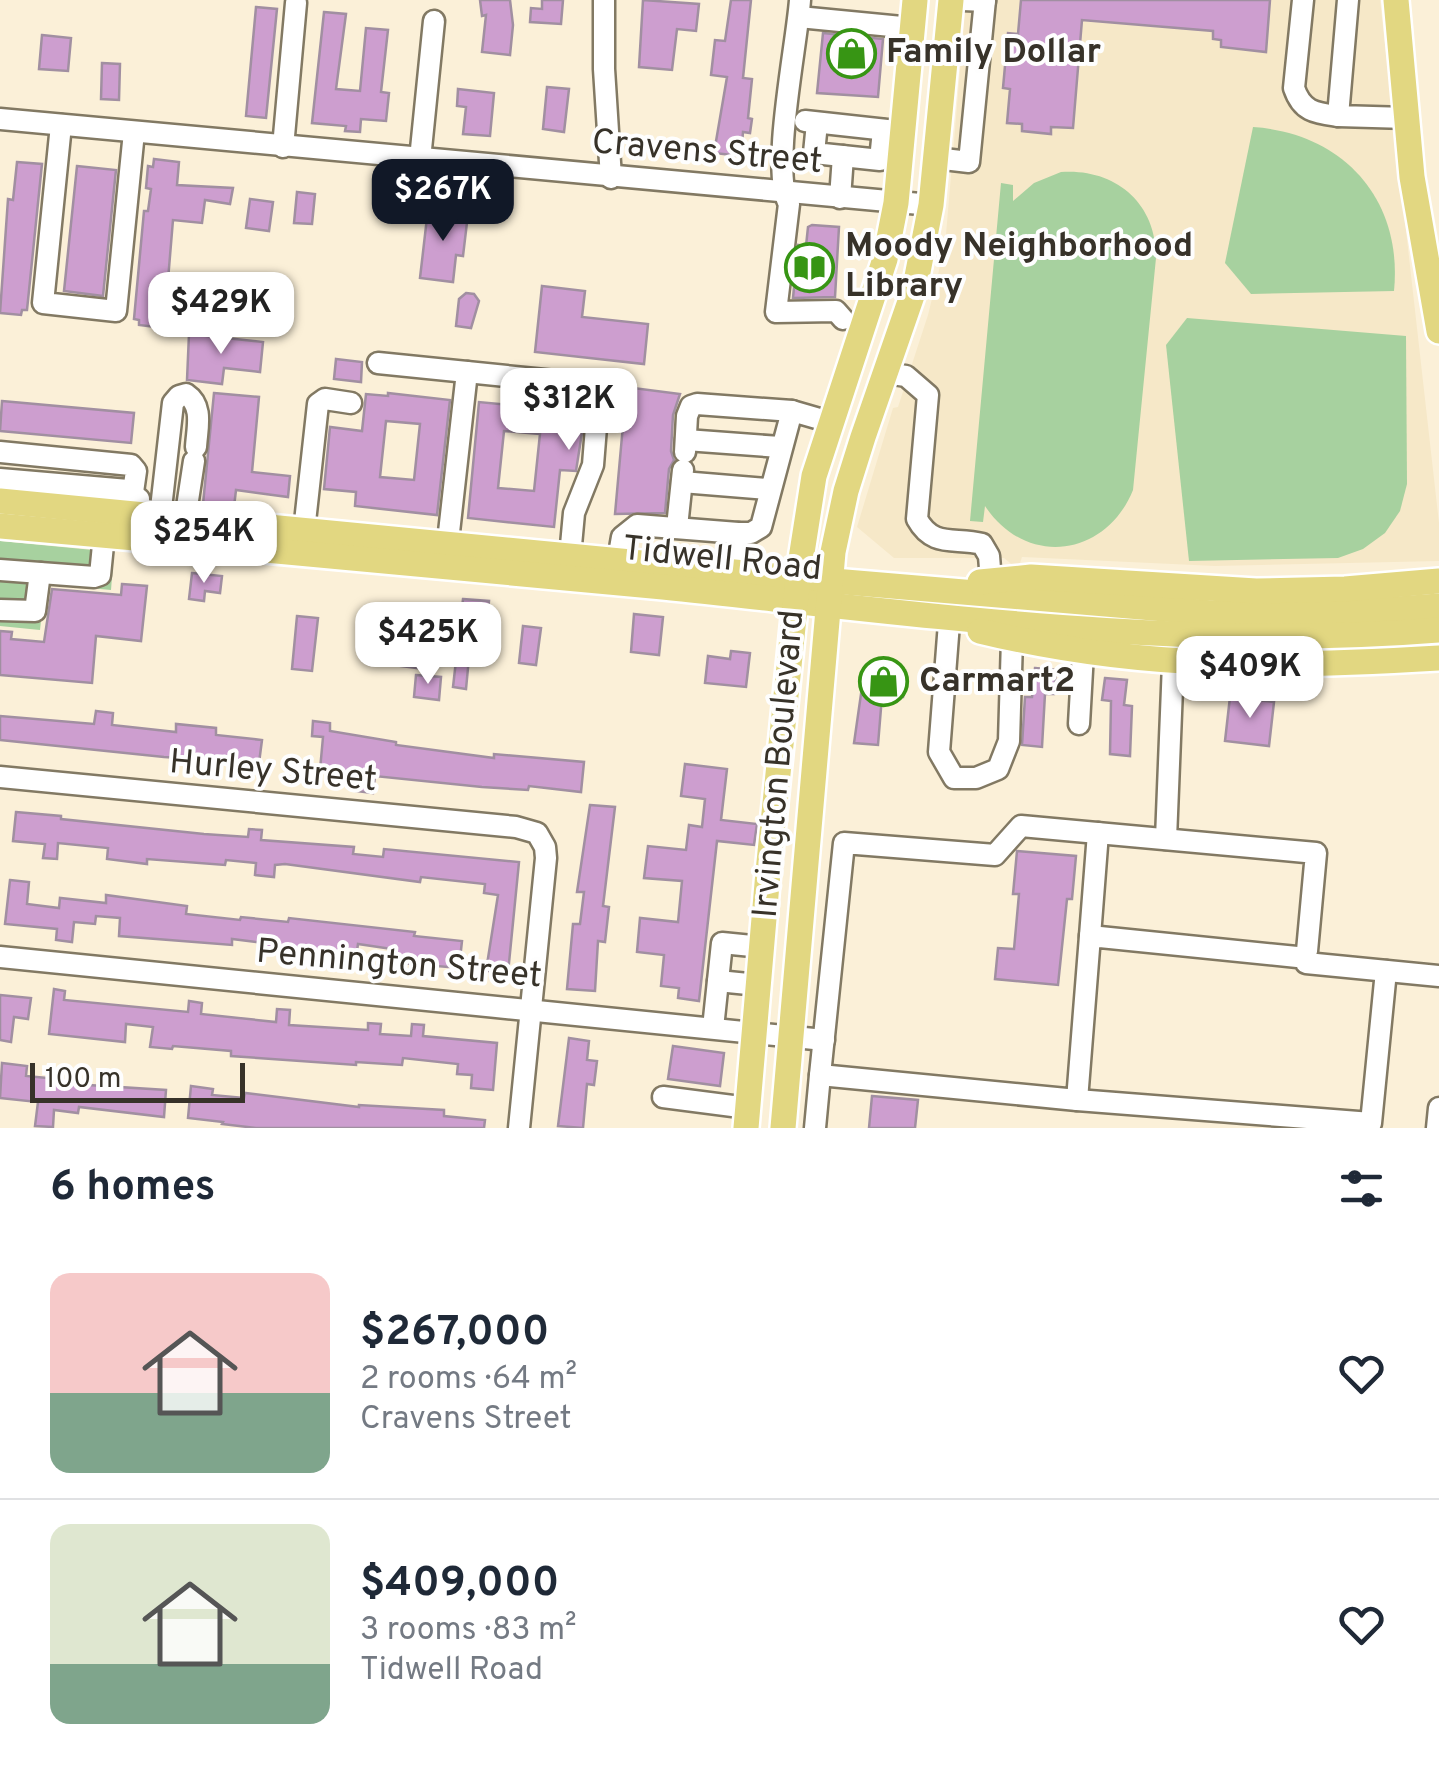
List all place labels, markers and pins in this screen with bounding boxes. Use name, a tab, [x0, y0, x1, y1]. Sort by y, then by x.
shop icon: Family Dollar	[825, 27, 877, 79]
place label: Family Dollar	[886, 31, 1101, 75]
pin: $267K	[373, 159, 513, 244]
place label: Moody Neighborhood Library	[845, 225, 1193, 309]
library icon: Moody Neighborhood Library	[784, 241, 836, 293]
pin: $429K	[151, 272, 291, 357]
pin: $312K	[499, 368, 639, 453]
pin: $254K	[134, 501, 274, 586]
pin: $425K	[358, 602, 498, 687]
pin: $409K	[1180, 636, 1320, 721]
shop icon: Carmart2	[858, 656, 910, 708]
place label: Carmart2	[919, 660, 1075, 704]

